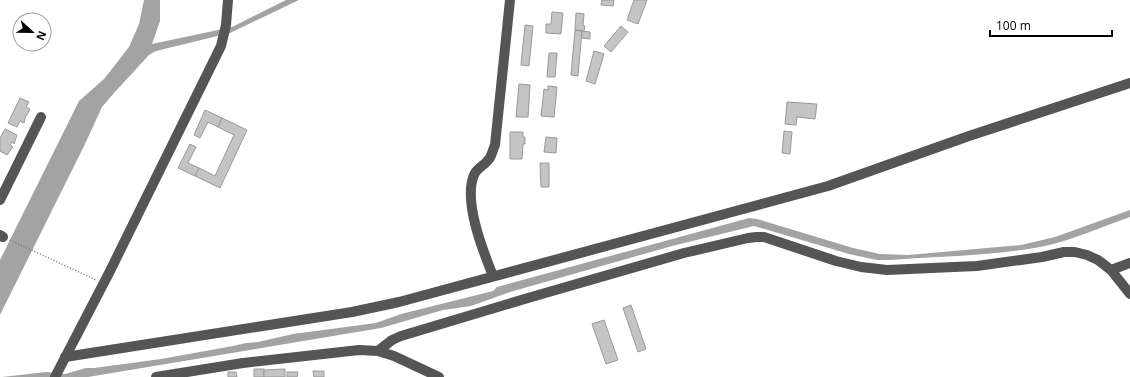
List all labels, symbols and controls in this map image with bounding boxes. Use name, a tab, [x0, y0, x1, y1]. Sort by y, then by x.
north arrow	[12, 12, 52, 52]
scale bar	[990, 12, 1112, 38]
text: 100 m	[996, 17, 1031, 34]
text: N	[33, 29, 50, 43]

